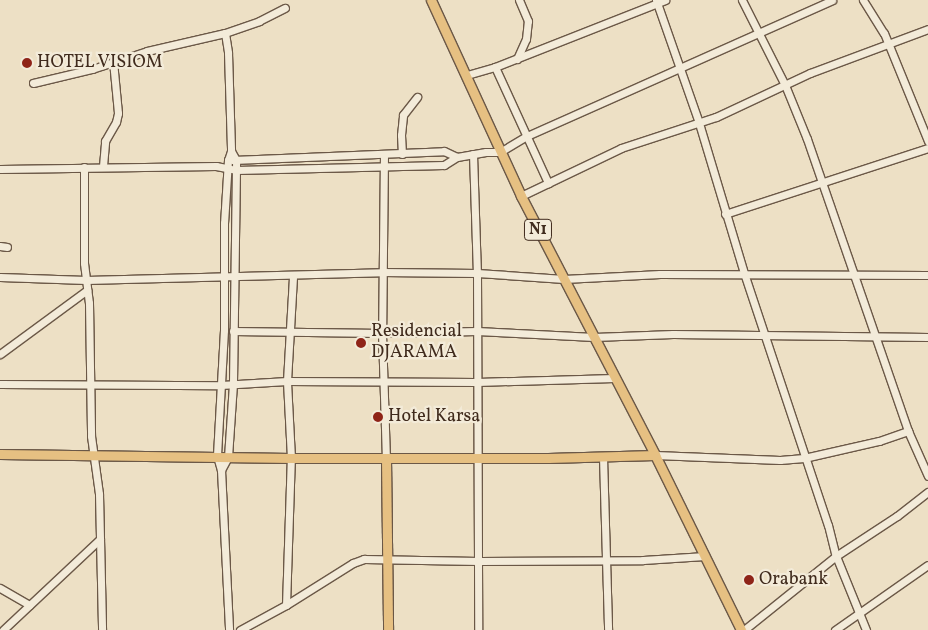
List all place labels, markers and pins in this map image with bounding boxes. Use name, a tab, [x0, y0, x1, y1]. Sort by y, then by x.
place label: HOTEL VISIOM	[37, 52, 163, 74]
marker: HOTEL VISIOM	[21, 57, 33, 69]
place label: Residencial DJARAMA	[371, 322, 462, 364]
marker: Residencial DJARAMA	[355, 337, 367, 349]
place label: Hotel Karsa	[388, 406, 480, 428]
marker: Hotel Karsa	[372, 411, 384, 423]
place label: Orabank	[759, 569, 828, 591]
marker: Orabank	[743, 574, 755, 586]

